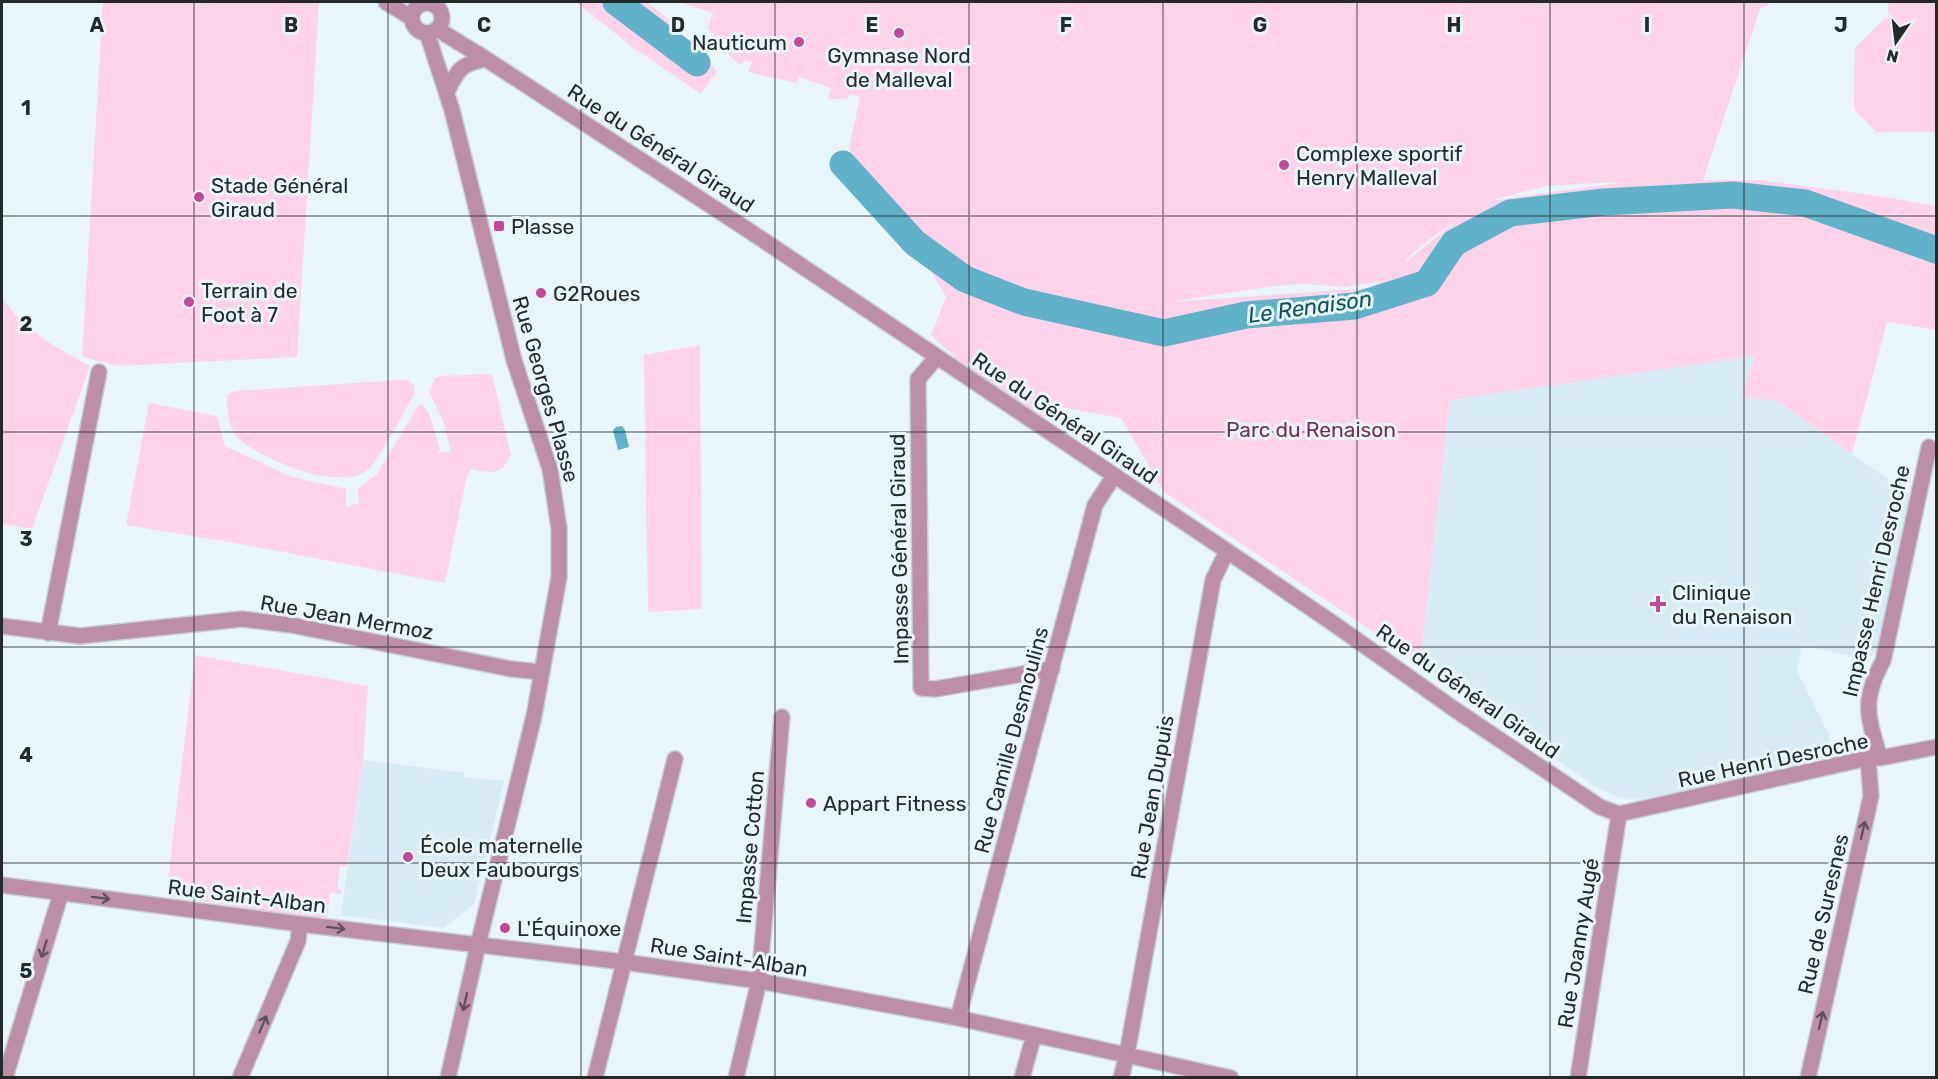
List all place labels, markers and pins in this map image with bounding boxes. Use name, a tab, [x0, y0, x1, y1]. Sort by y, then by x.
marker: Gymnase Nord de Malleval	[892, 26, 906, 40]
place label: Nauticum	[692, 30, 787, 55]
marker: Nauticum	[792, 35, 806, 49]
place label: Gymnase Nord de Malleval	[827, 43, 971, 92]
place label: Complexe sportif Henry Malleval	[1296, 141, 1462, 190]
marker: Complexe sportif Henry Malleval	[1277, 158, 1291, 172]
place label: Stade Général Giraud	[211, 173, 348, 222]
marker: Stade Général Giraud	[192, 190, 206, 204]
place label: Plasse	[511, 214, 574, 239]
marker: Plasse	[492, 219, 506, 233]
place label: Terrain de Foot à 7	[201, 278, 298, 327]
place label: G2Roues	[553, 281, 640, 306]
marker: G2Roues	[534, 286, 548, 300]
marker: Terrain de Foot à 7	[182, 295, 196, 309]
place label: Clinique du Renaison	[1672, 580, 1793, 629]
marker: Clinique du Renaison	[1649, 595, 1667, 613]
place label: Appart Fitness	[823, 791, 967, 816]
marker: Appart Fitness	[804, 796, 818, 810]
place label: École maternelle Deux Faubourgs	[420, 833, 583, 882]
marker: École maternelle Deux Faubourgs	[401, 850, 415, 864]
place label: L'Équinoxe	[517, 916, 621, 941]
marker: L'Équinoxe	[498, 921, 512, 935]

